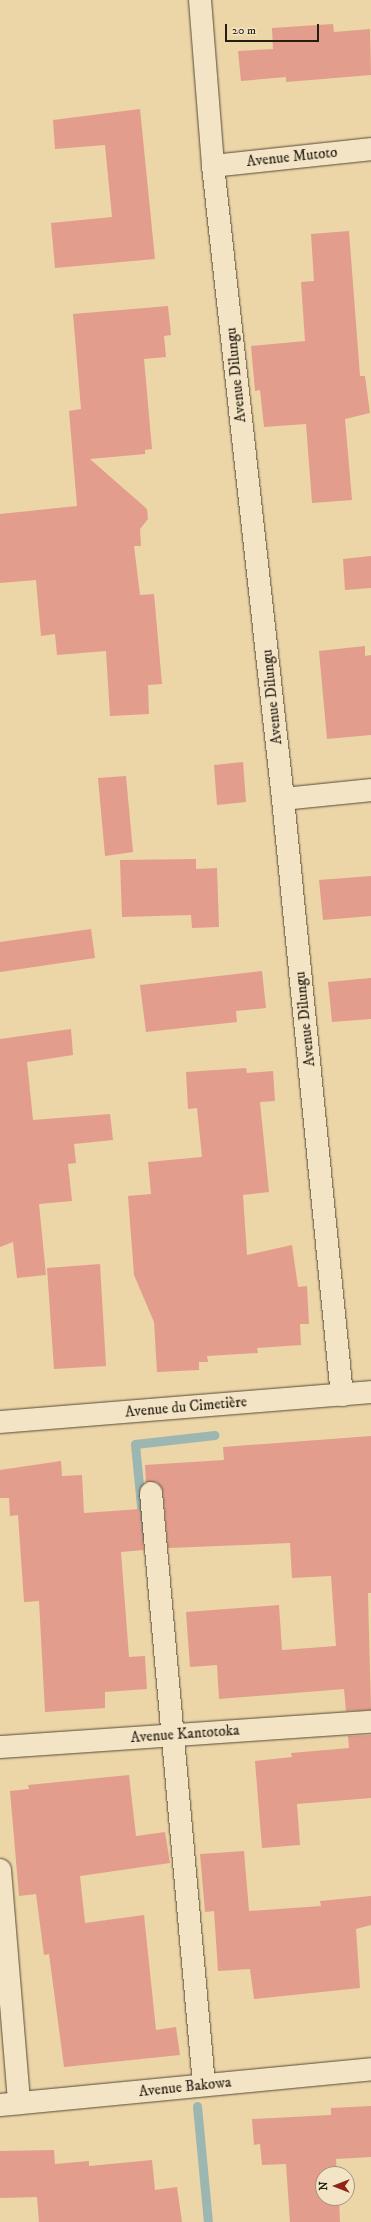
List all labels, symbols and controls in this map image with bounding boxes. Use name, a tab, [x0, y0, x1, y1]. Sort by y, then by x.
scale bar	[227, 16, 321, 42]
text: 20 m	[232, 23, 256, 38]
street label: Avenue Mutoto	[246, 143, 338, 171]
street label: Avenue Dilungu	[222, 327, 250, 423]
street label: Avenue Dilungu	[258, 649, 286, 745]
street label: Avenue Dilungu	[291, 971, 319, 1067]
street label: Avenue du Cimetière	[124, 1393, 248, 1421]
street label: Avenue Kantotoka	[130, 1721, 240, 1747]
street label: Avenue Bakowa	[138, 2073, 232, 2101]
north arrow	[315, 2166, 355, 2206]
text: N	[317, 2181, 331, 2191]

